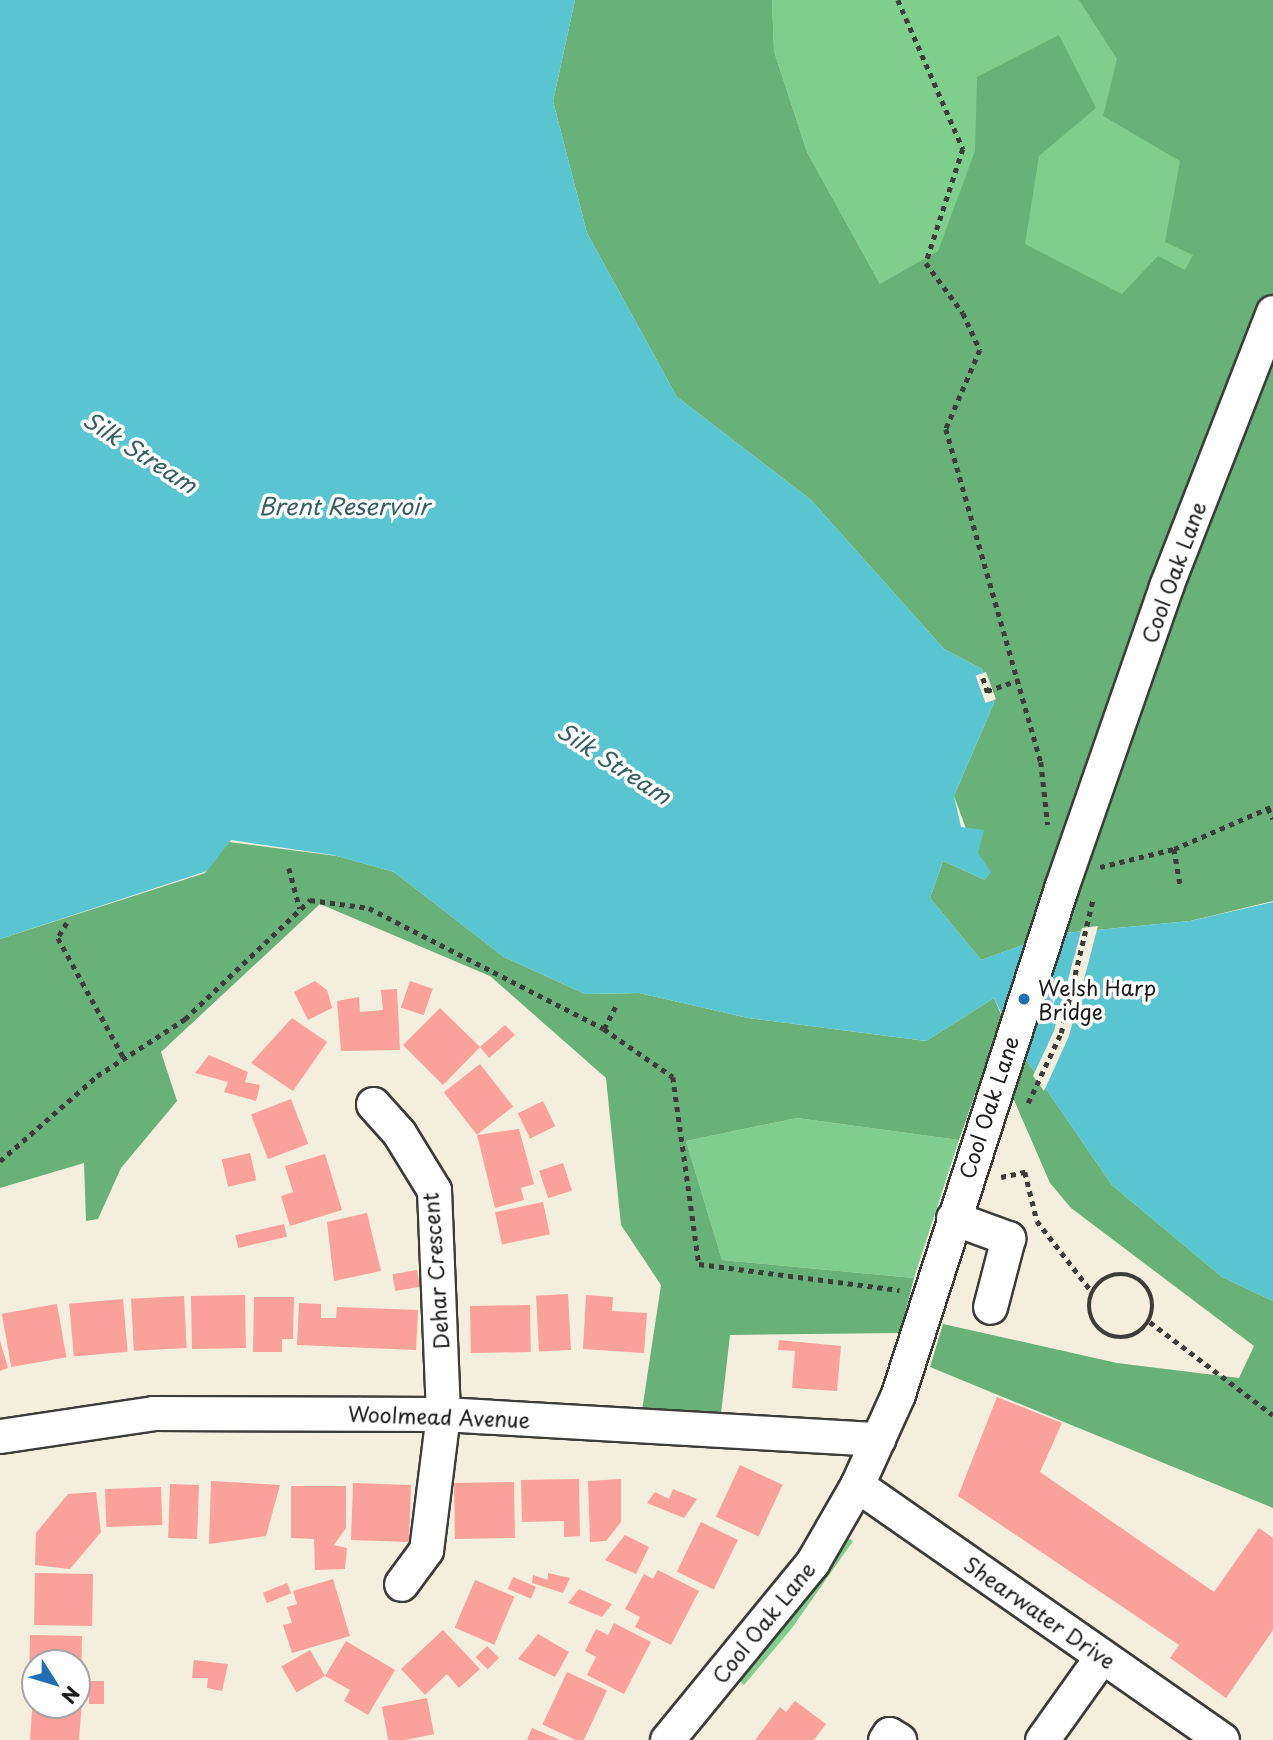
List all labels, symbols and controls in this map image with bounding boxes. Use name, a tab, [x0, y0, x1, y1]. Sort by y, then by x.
water label: Silk Stream	[78, 405, 202, 499]
water label: Brent Reservoir	[259, 492, 429, 520]
street label: Cool Oak Lane	[1135, 497, 1211, 647]
water label: Silk Stream	[552, 716, 676, 810]
place label: Welsh Harp Bridge	[1038, 974, 1157, 1024]
marker: Welsh Harp Bridge	[1016, 991, 1032, 1007]
street label: Cool Oak Lane	[953, 1032, 1023, 1182]
street label: Dehar Crescent	[417, 1192, 453, 1350]
street label: Woolmead Avenue	[347, 1400, 531, 1432]
street label: Shearwater Drive	[960, 1550, 1120, 1674]
street label: Cool Oak Lane	[706, 1556, 820, 1688]
north arrow	[21, 1649, 91, 1719]
text: N	[55, 1681, 87, 1710]

